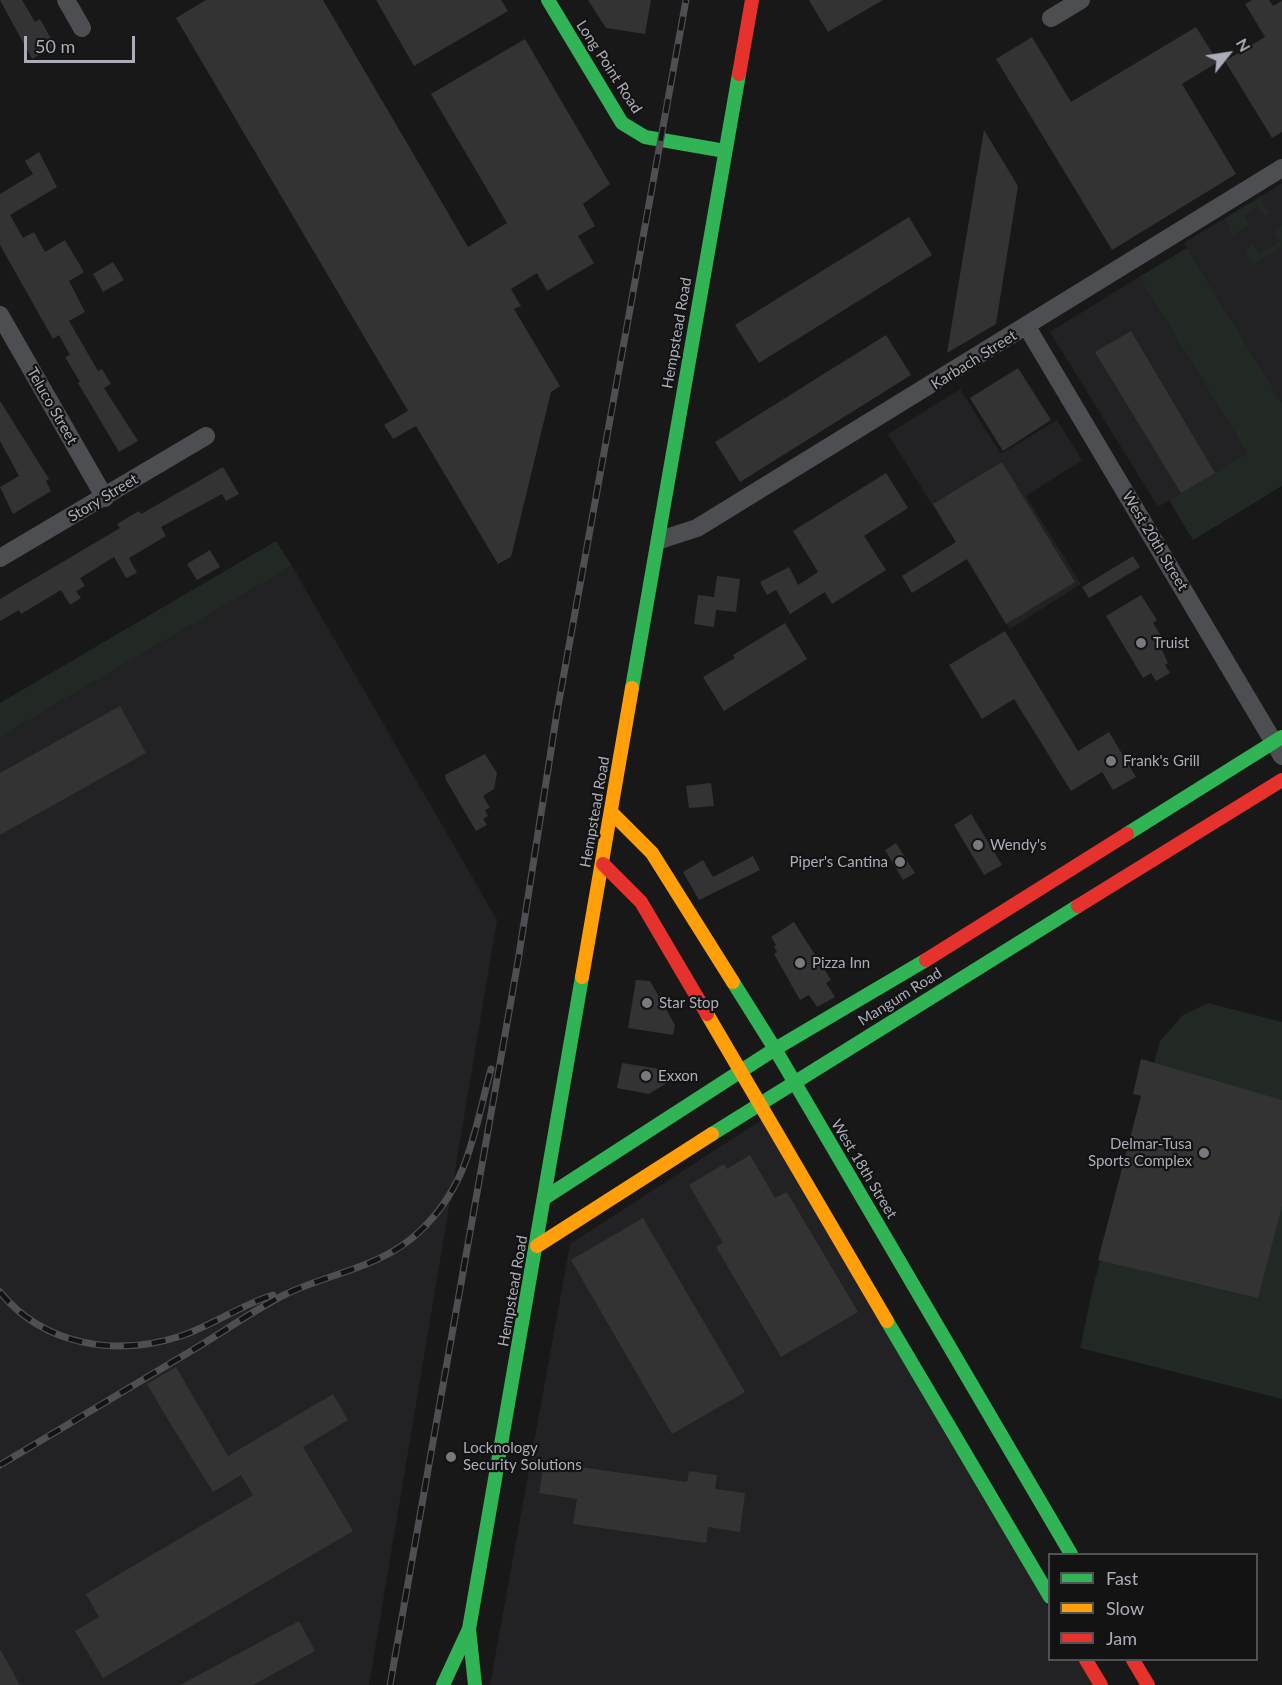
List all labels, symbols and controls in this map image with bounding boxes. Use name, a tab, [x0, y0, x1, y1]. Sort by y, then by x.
street label: Long Point Road	[572, 17, 646, 117]
scale bar	[27, 24, 138, 62]
north arrow	[1198, 24, 1258, 84]
text: 50 m	[35, 35, 75, 57]
text: N	[1233, 35, 1255, 55]
street label: Hempstead Road	[658, 276, 696, 390]
street label: Karbach Street	[928, 327, 1020, 393]
street label: Teluco Street	[23, 364, 81, 448]
street label: Story Street	[65, 470, 141, 526]
street label: West 20th Street	[1118, 488, 1192, 594]
place label: Truist	[1153, 634, 1190, 652]
marker: Truist	[1134, 636, 1148, 650]
place label: Frank's Grill	[1123, 752, 1200, 770]
marker: Frank's Grill	[1104, 754, 1118, 768]
street label: Hempstead Road	[576, 755, 614, 869]
place label: Wendy's	[990, 836, 1047, 854]
marker: Wendy's	[971, 838, 985, 852]
place label: Piper's Cantina	[790, 853, 888, 871]
marker: Piper's Cantina	[893, 855, 907, 869]
place label: Pizza Inn	[812, 954, 870, 972]
marker: Pizza Inn	[793, 956, 807, 970]
street label: Mangum Road	[855, 964, 945, 1030]
place label: Star Stop	[659, 994, 719, 1012]
marker: Star Stop	[640, 996, 654, 1010]
place label: Exxon	[658, 1067, 698, 1085]
marker: Exxon	[639, 1069, 653, 1083]
street label: West 18th Street	[827, 1116, 901, 1222]
place label: Delmar-Tusa Sports Complex	[1088, 1135, 1192, 1170]
marker: Delmar-Tusa Sports Complex	[1197, 1146, 1211, 1160]
street label: Hempstead Road	[494, 1234, 532, 1348]
place label: Locknology Security Solutions	[463, 1439, 582, 1474]
marker: Locknology Security Solutions	[444, 1450, 458, 1464]
legend	[1048, 1553, 1258, 1661]
text: Fast	[1106, 1567, 1138, 1589]
text: Slow	[1106, 1597, 1144, 1619]
text: Jam	[1106, 1627, 1137, 1649]

